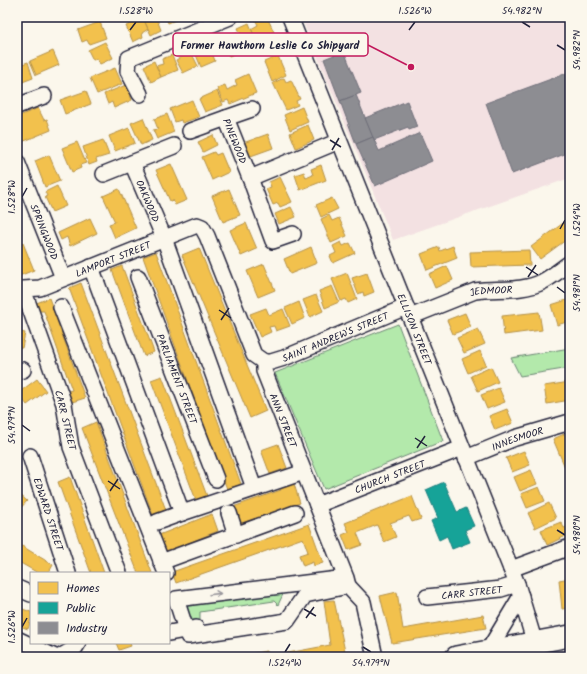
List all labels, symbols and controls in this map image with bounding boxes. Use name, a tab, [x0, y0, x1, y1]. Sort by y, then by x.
text: 1.528°W	[119, 3, 153, 19]
text: 1.526°W	[398, 3, 432, 19]
text: 54.982°N	[502, 3, 542, 19]
text: 54.982°N	[569, 30, 585, 70]
callout: Former Hawthorn Leslie Co Shipyard	[173, 33, 368, 56]
text: Former Hawthorn Leslie Co Shipyard	[181, 37, 360, 55]
street label: PINEWOOD	[218, 116, 251, 167]
street label: OAKWOOD	[131, 177, 164, 225]
text: 1.528°W	[4, 180, 20, 214]
street label: SPRINGWOOD	[25, 202, 62, 263]
text: 1.524°W	[569, 203, 585, 237]
street label: LAMPORT STREET	[73, 237, 155, 282]
text: 54.981°N	[569, 274, 585, 312]
street label: JEDMOOR	[467, 282, 513, 301]
street label: ELLISON STREET	[392, 291, 436, 369]
street label: SAINT ANDREW'S STREET	[280, 308, 393, 367]
street label: PARLIAMENT STREET	[152, 332, 202, 428]
street label: CARR STREET	[50, 389, 81, 454]
street label: ANN STREET	[265, 391, 301, 452]
text: 54.979°N	[4, 406, 20, 444]
street label: INNESMOOR	[489, 423, 546, 456]
street label: CHURCH STREET	[352, 456, 429, 499]
street label: EDWARD STREET	[29, 476, 68, 555]
text: 54.980°N	[569, 515, 585, 555]
legend	[30, 572, 170, 644]
text: Homes	[66, 579, 100, 598]
street label: CARR STREET	[440, 582, 505, 604]
one-way arrow	[208, 590, 221, 598]
text: Public	[66, 599, 96, 618]
text: 1.526°W	[4, 610, 20, 644]
text: Industry	[66, 619, 108, 638]
text: 1.524°W	[268, 655, 302, 671]
text: 54.979°N	[352, 655, 390, 671]

